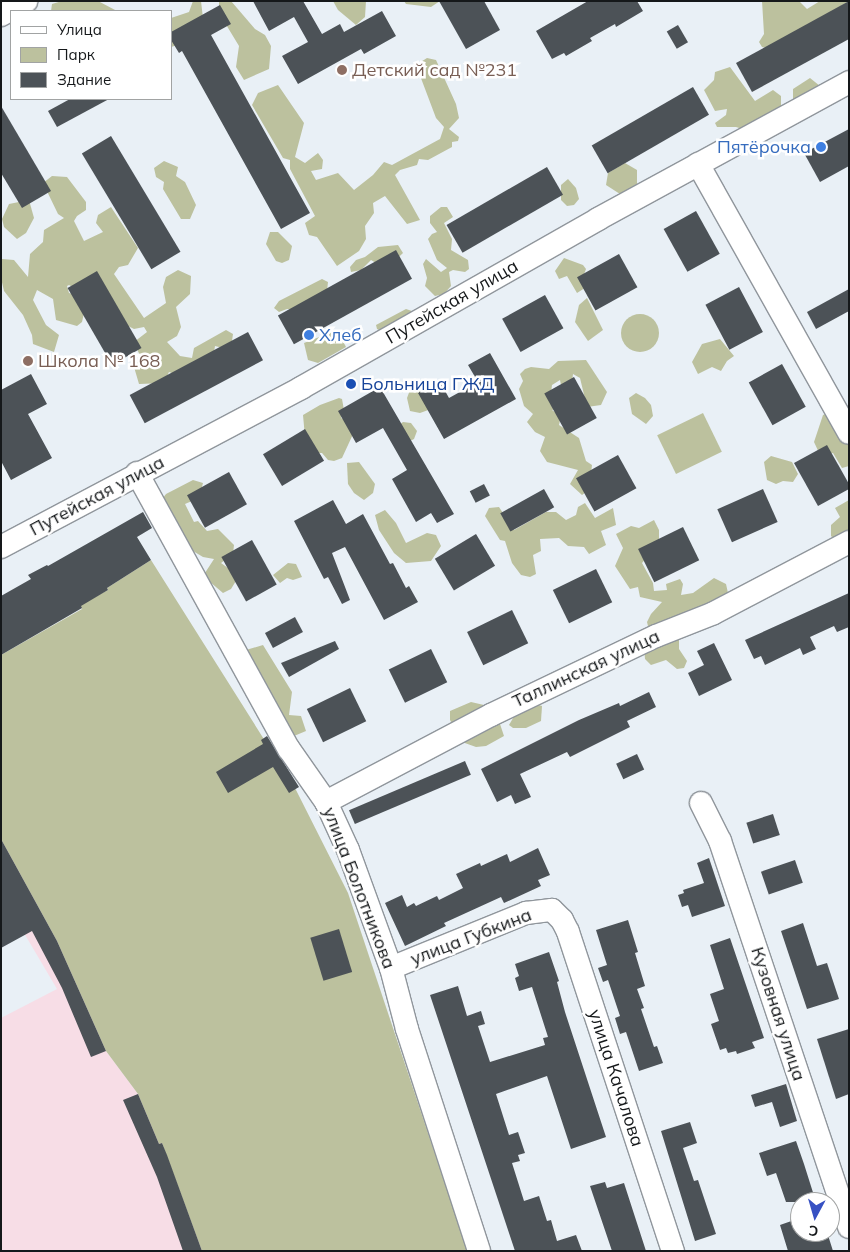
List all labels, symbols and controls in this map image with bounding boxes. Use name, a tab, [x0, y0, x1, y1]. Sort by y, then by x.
legend	[10, 10, 172, 100]
text: Улица	[57, 20, 102, 39]
text: Парк	[57, 45, 95, 64]
place label: Детский сад №231	[352, 59, 517, 81]
marker: Детский сад №231	[336, 64, 348, 76]
text: Здание	[57, 70, 111, 89]
place label: Пятёрочка	[717, 136, 811, 158]
marker: Пятёрочка	[815, 141, 827, 153]
street label: Путейская улица	[382, 255, 522, 349]
place label: Хлеб	[319, 324, 362, 346]
marker: Хлеб	[303, 329, 315, 341]
place label: Школа № 168	[38, 350, 160, 372]
marker: Школа № 168	[22, 355, 34, 367]
place label: Больница ГЖД	[361, 373, 494, 395]
marker: Больница ГЖД	[345, 378, 357, 390]
street label: Путейская улица	[26, 451, 168, 541]
street label: Таллинская улица	[509, 625, 663, 713]
street label: улица Болотникова	[318, 804, 400, 972]
street label: улица Губкина	[407, 904, 535, 970]
street label: Кузовная улица	[746, 944, 810, 1084]
street label: улица Качалова	[584, 1007, 648, 1149]
north arrow	[790, 1192, 840, 1242]
text: С	[808, 1221, 819, 1240]

